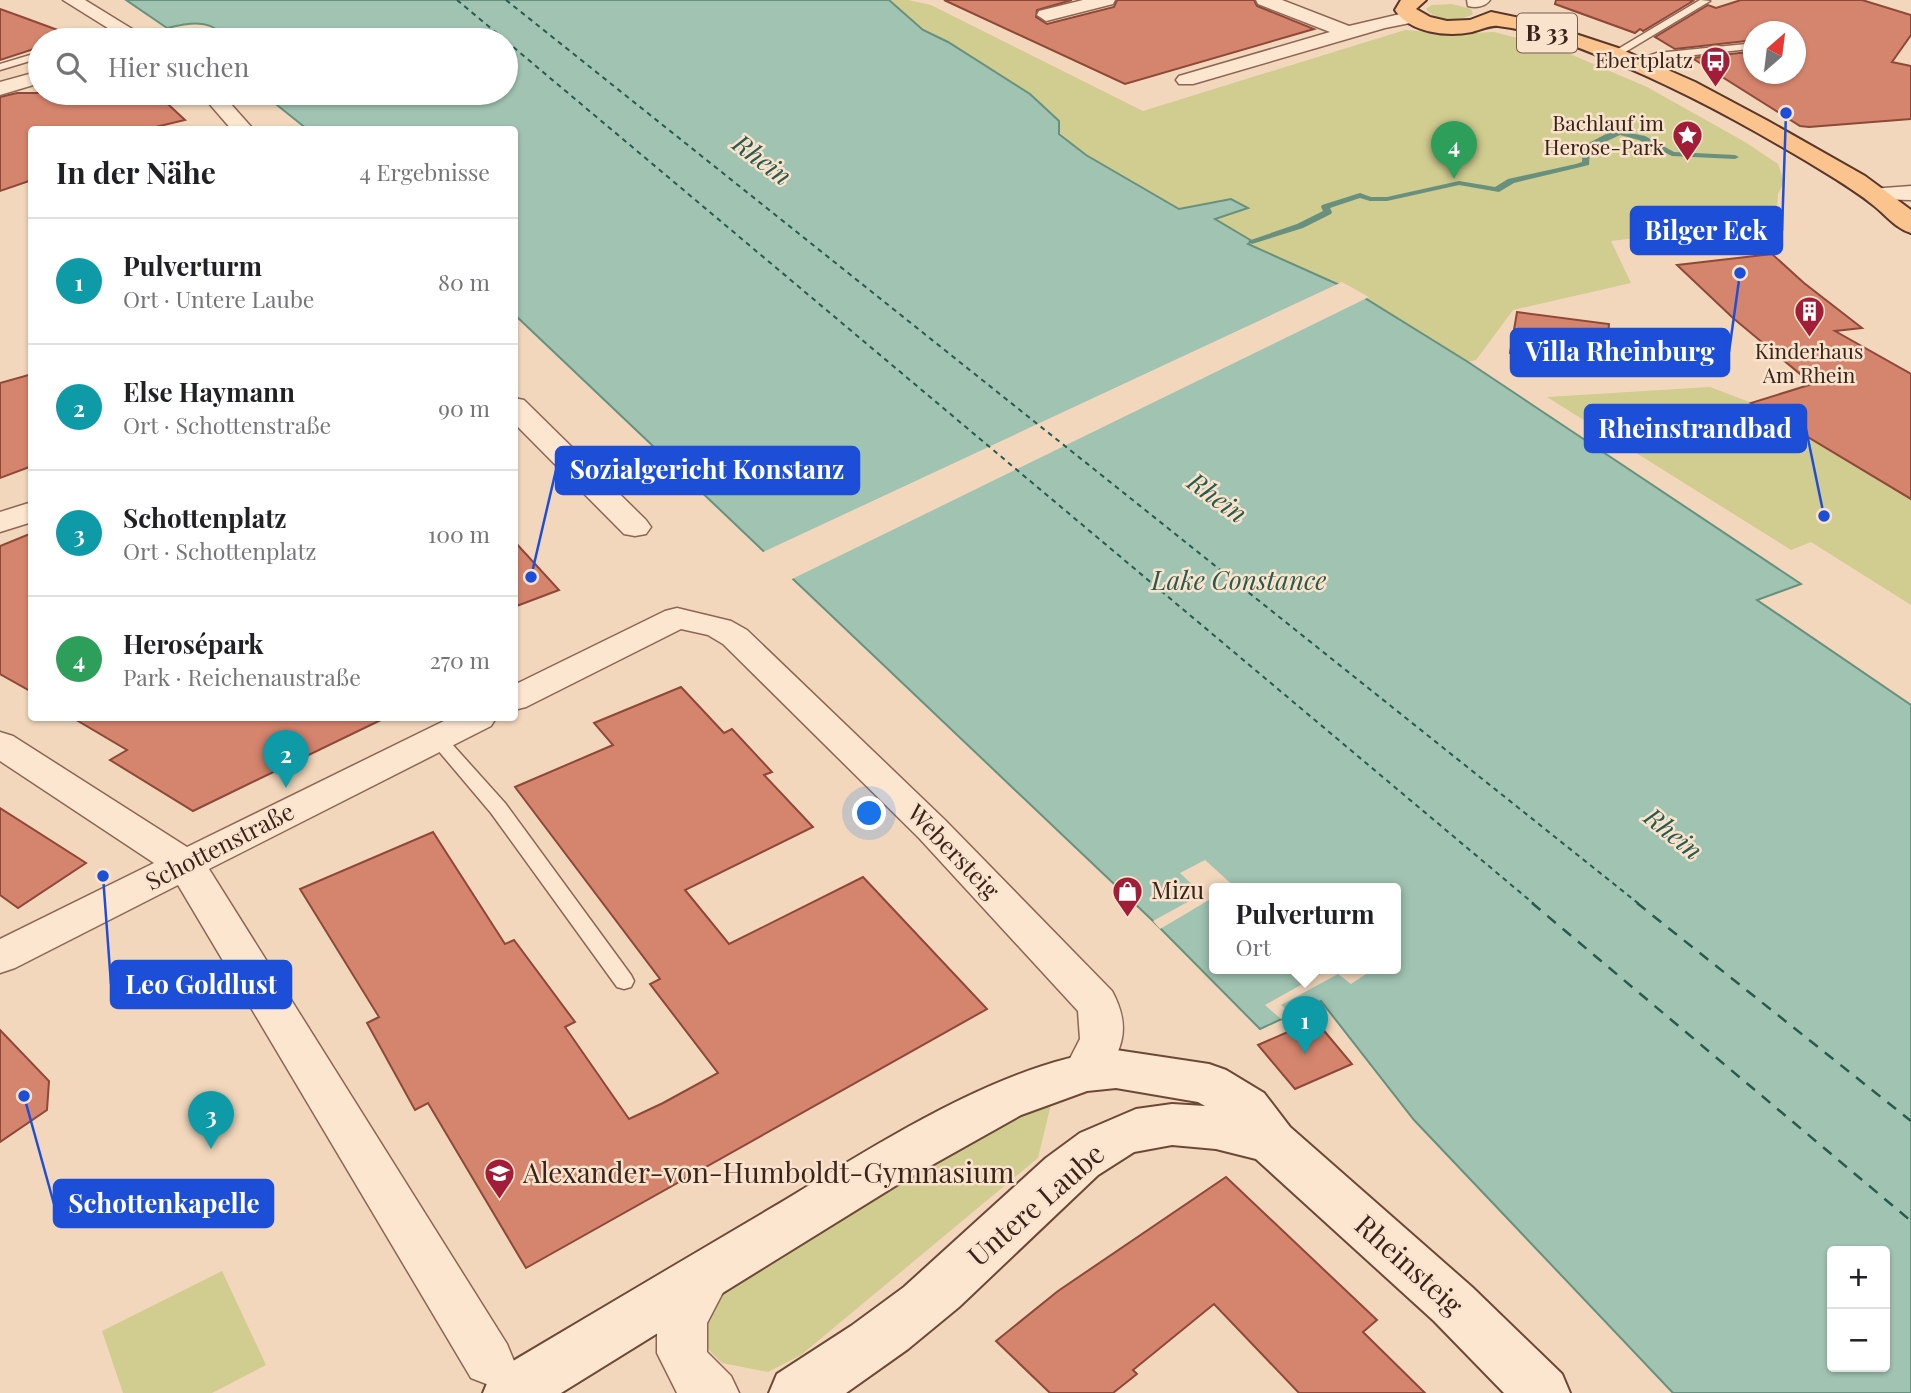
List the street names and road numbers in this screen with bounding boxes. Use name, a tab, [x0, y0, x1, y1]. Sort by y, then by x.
road number: B 33	[1517, 14, 1577, 52]
street label: Schottenstraße	[139, 794, 299, 896]
street label: Webersteig	[901, 796, 1008, 905]
street label: Untere Laube	[959, 1134, 1111, 1273]
street label: Rheinsteig	[1348, 1206, 1472, 1322]

